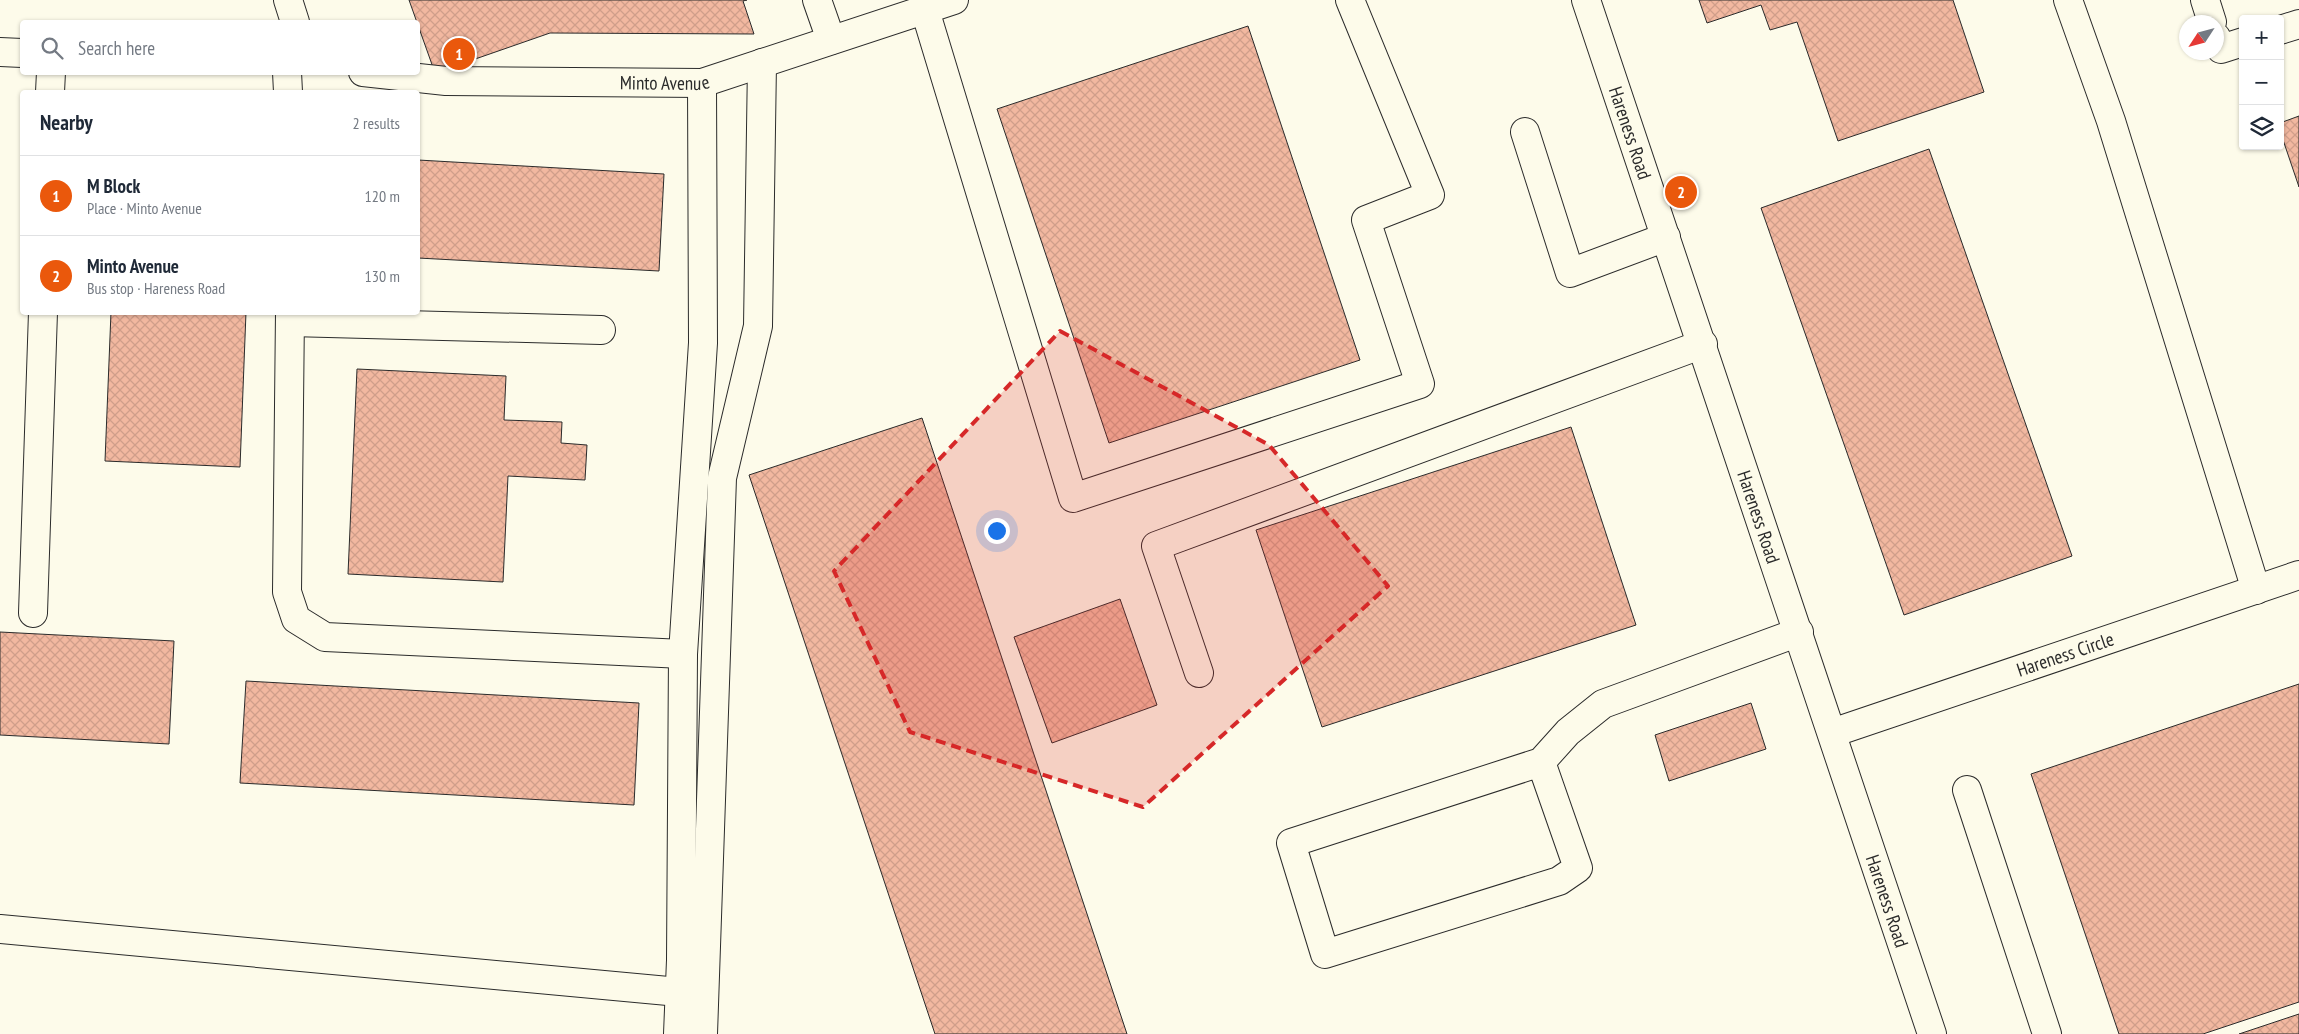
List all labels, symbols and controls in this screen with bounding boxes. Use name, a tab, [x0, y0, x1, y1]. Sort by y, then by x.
north arrow	[2179, 15, 2224, 60]
map controls	[2239, 15, 2284, 150]
button: +	[2239, 15, 2284, 60]
search box	[20, 20, 420, 75]
icon: search	[38, 34, 66, 62]
pin: 1	[443, 35, 475, 73]
text: Search here	[78, 36, 155, 60]
button: −	[2239, 60, 2284, 105]
street label: Minto Avenue	[620, 69, 713, 95]
street label: Hareness Road	[1604, 83, 1657, 182]
button: layers	[2239, 105, 2284, 150]
text: Nearby	[40, 109, 93, 136]
text: 2 results	[353, 113, 400, 133]
pin: 2	[1665, 173, 1697, 211]
text: M Block	[87, 174, 140, 198]
text: 1	[52, 186, 60, 206]
text: 120 m	[365, 186, 400, 206]
text: Place · Minto Avenue	[87, 198, 202, 218]
text: Minto Avenue	[87, 254, 179, 278]
text: 2	[52, 266, 60, 286]
text: 130 m	[365, 266, 400, 286]
text: Bus stop · Hareness Road	[87, 278, 225, 298]
street label: Hareness Road	[1732, 467, 1786, 566]
your location	[984, 518, 1010, 544]
street label: Hareness Circle	[2013, 627, 2117, 682]
street label: Hareness Road	[1861, 851, 1914, 950]

